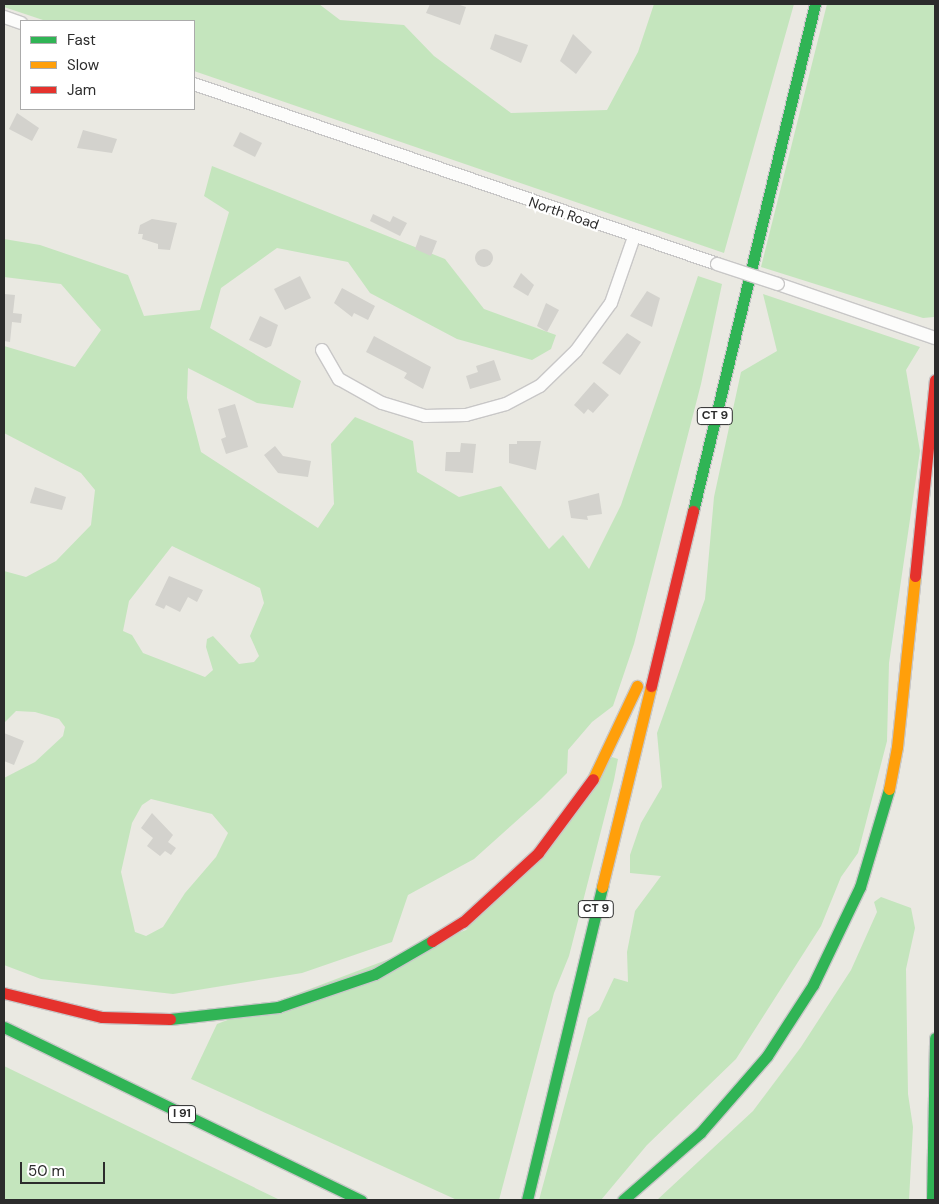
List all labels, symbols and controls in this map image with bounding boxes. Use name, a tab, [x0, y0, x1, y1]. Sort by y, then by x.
legend	[20, 20, 195, 110]
text: Fast	[67, 30, 96, 50]
text: Slow	[67, 55, 99, 75]
text: Jam	[67, 80, 96, 100]
street label: North Road	[527, 193, 601, 233]
road number: CT 9	[696, 406, 734, 426]
road number: CT 9	[577, 900, 615, 919]
road number: I 91	[167, 1104, 197, 1124]
scale bar	[22, 1152, 108, 1184]
text: 50 m	[28, 1161, 65, 1181]

